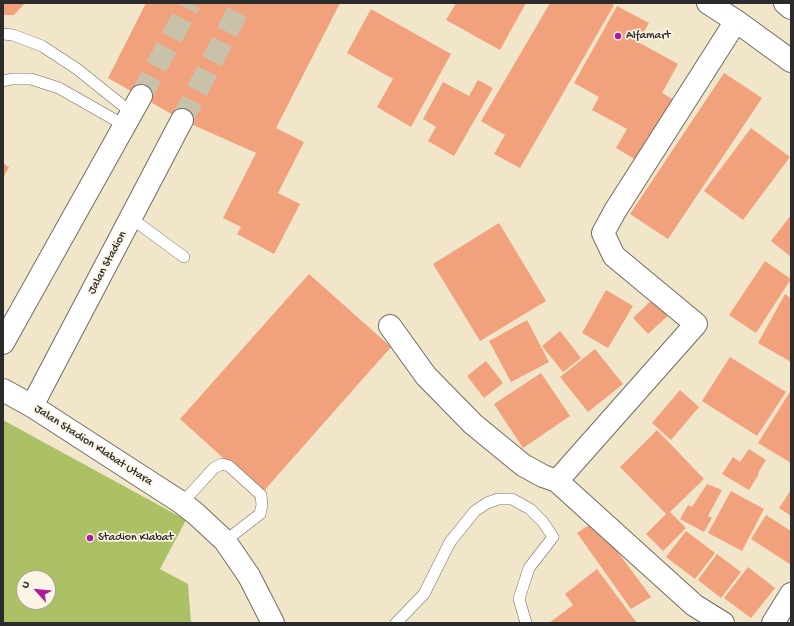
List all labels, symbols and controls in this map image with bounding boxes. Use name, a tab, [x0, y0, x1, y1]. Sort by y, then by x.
place label: Alfamart	[626, 29, 670, 43]
marker: Alfamart	[613, 31, 623, 41]
street label: Jalan Stadion	[85, 229, 131, 297]
street label: Jalan Stadion Klabat Utara	[31, 402, 155, 490]
place label: Stadion Klabat	[98, 531, 173, 545]
marker: Stadion Klabat	[85, 533, 95, 543]
north arrow	[16, 570, 56, 610]
text: U	[19, 579, 33, 591]

